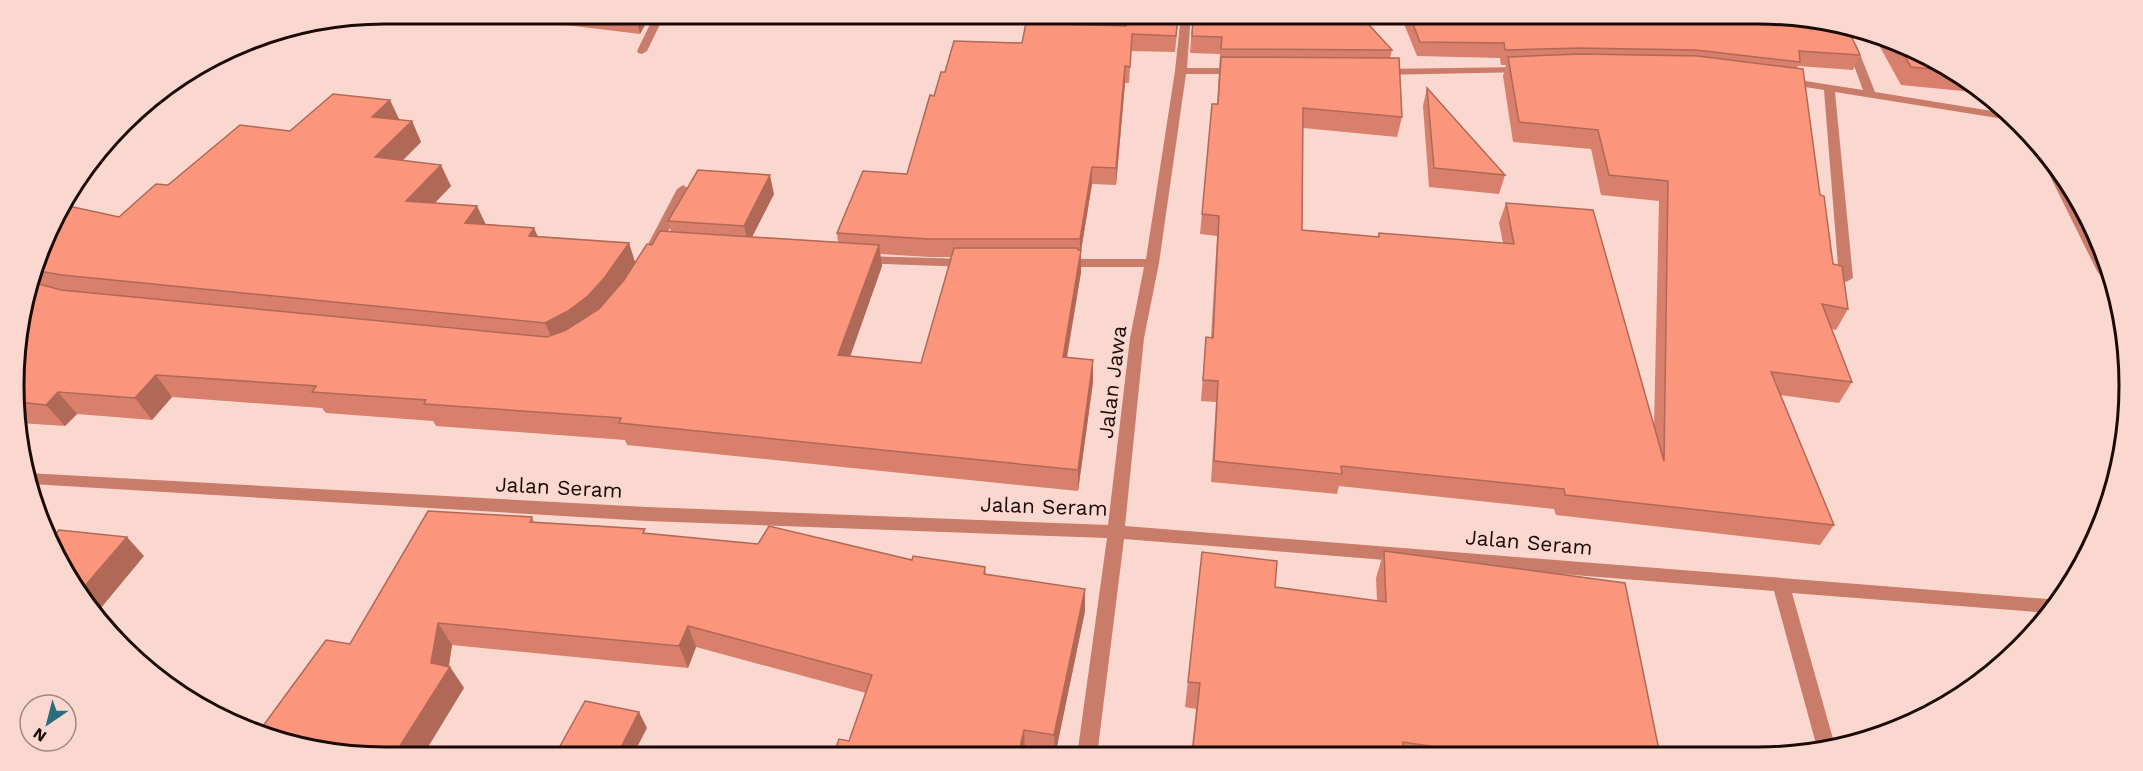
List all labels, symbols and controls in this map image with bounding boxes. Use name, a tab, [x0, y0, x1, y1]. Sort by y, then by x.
street label: Jalan Jawa	[1093, 324, 1131, 440]
street label: Jalan Seram	[495, 471, 623, 503]
street label: Jalan Seram	[980, 491, 1108, 521]
street label: Jalan Seram	[1464, 524, 1594, 560]
north arrow	[18, 693, 78, 753]
text: N	[29, 724, 50, 746]

